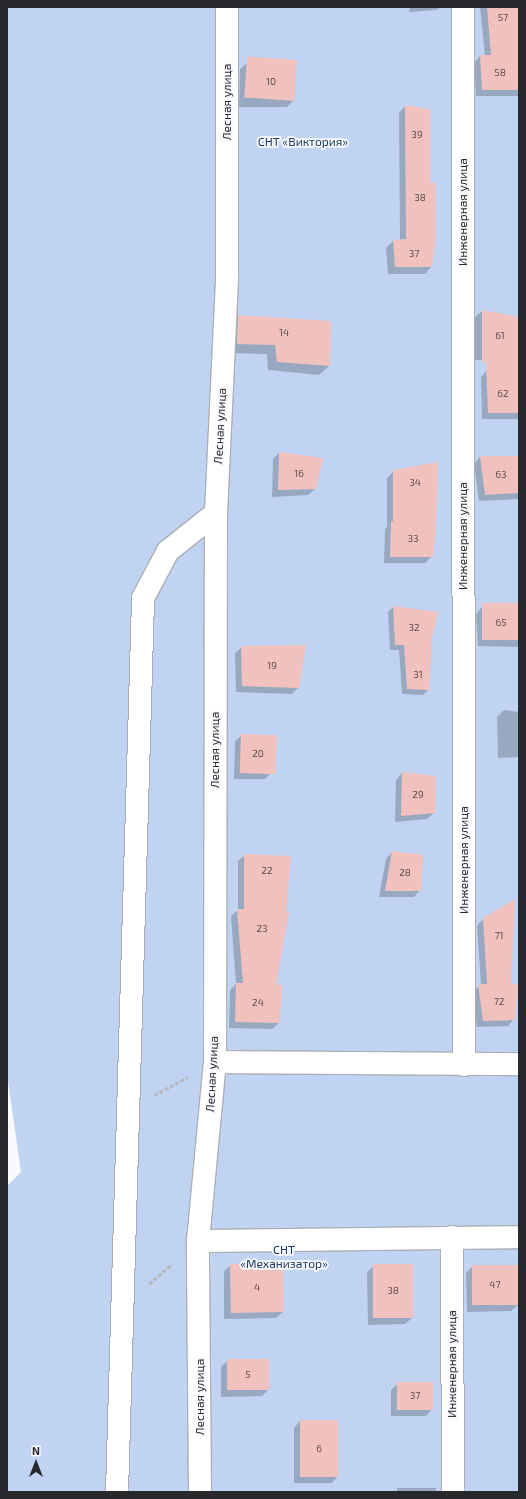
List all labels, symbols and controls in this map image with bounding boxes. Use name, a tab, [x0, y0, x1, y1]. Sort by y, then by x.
house number: 57	[498, 12, 508, 24]
street label: Лесная улица	[220, 64, 234, 140]
house number: 58	[494, 67, 506, 79]
house number: 10	[266, 76, 276, 88]
house number: 39	[411, 129, 423, 141]
park label: СНТ «Виктория»	[258, 135, 348, 149]
street label: Инженерная улица	[456, 158, 470, 266]
house number: 38	[414, 192, 426, 204]
house number: 37	[409, 248, 419, 260]
house number: 14	[279, 327, 289, 339]
house number: 61	[495, 330, 505, 342]
street label: Лесная улица	[211, 387, 229, 465]
house number: 62	[497, 388, 509, 400]
house number: 16	[294, 468, 304, 480]
house number: 63	[495, 469, 507, 481]
house number: 34	[409, 477, 421, 489]
street label: Инженерная улица	[456, 482, 470, 590]
house number: 33	[407, 533, 419, 545]
house number: 65	[495, 617, 507, 629]
house number: 32	[408, 622, 420, 634]
house number: 19	[267, 660, 277, 672]
house number: 31	[413, 669, 423, 681]
street label: Лесная улица	[208, 712, 222, 788]
house number: 20	[252, 748, 264, 760]
house number: 29	[412, 789, 424, 801]
street label: Инженерная улица	[457, 806, 471, 914]
house number: 22	[261, 865, 273, 877]
house number: 28	[399, 867, 411, 879]
house number: 23	[256, 923, 268, 935]
house number: 71	[494, 930, 504, 942]
house number: 72	[494, 996, 504, 1008]
house number: 24	[252, 997, 264, 1009]
street label: Лесная улица	[203, 1035, 221, 1113]
park label: СНТ «Механизатор»	[240, 1243, 328, 1271]
house number: 47	[489, 1279, 501, 1291]
house number: 4	[254, 1282, 260, 1294]
house number: 38	[387, 1285, 399, 1297]
street label: Инженерная улица	[445, 1310, 459, 1418]
street label: Лесная улица	[193, 1359, 207, 1435]
house number: 5	[245, 1369, 251, 1381]
house number: 37	[410, 1390, 420, 1402]
north arrow	[16, 1443, 56, 1483]
house number: 6	[316, 1443, 322, 1455]
text: N	[32, 1444, 40, 1457]

